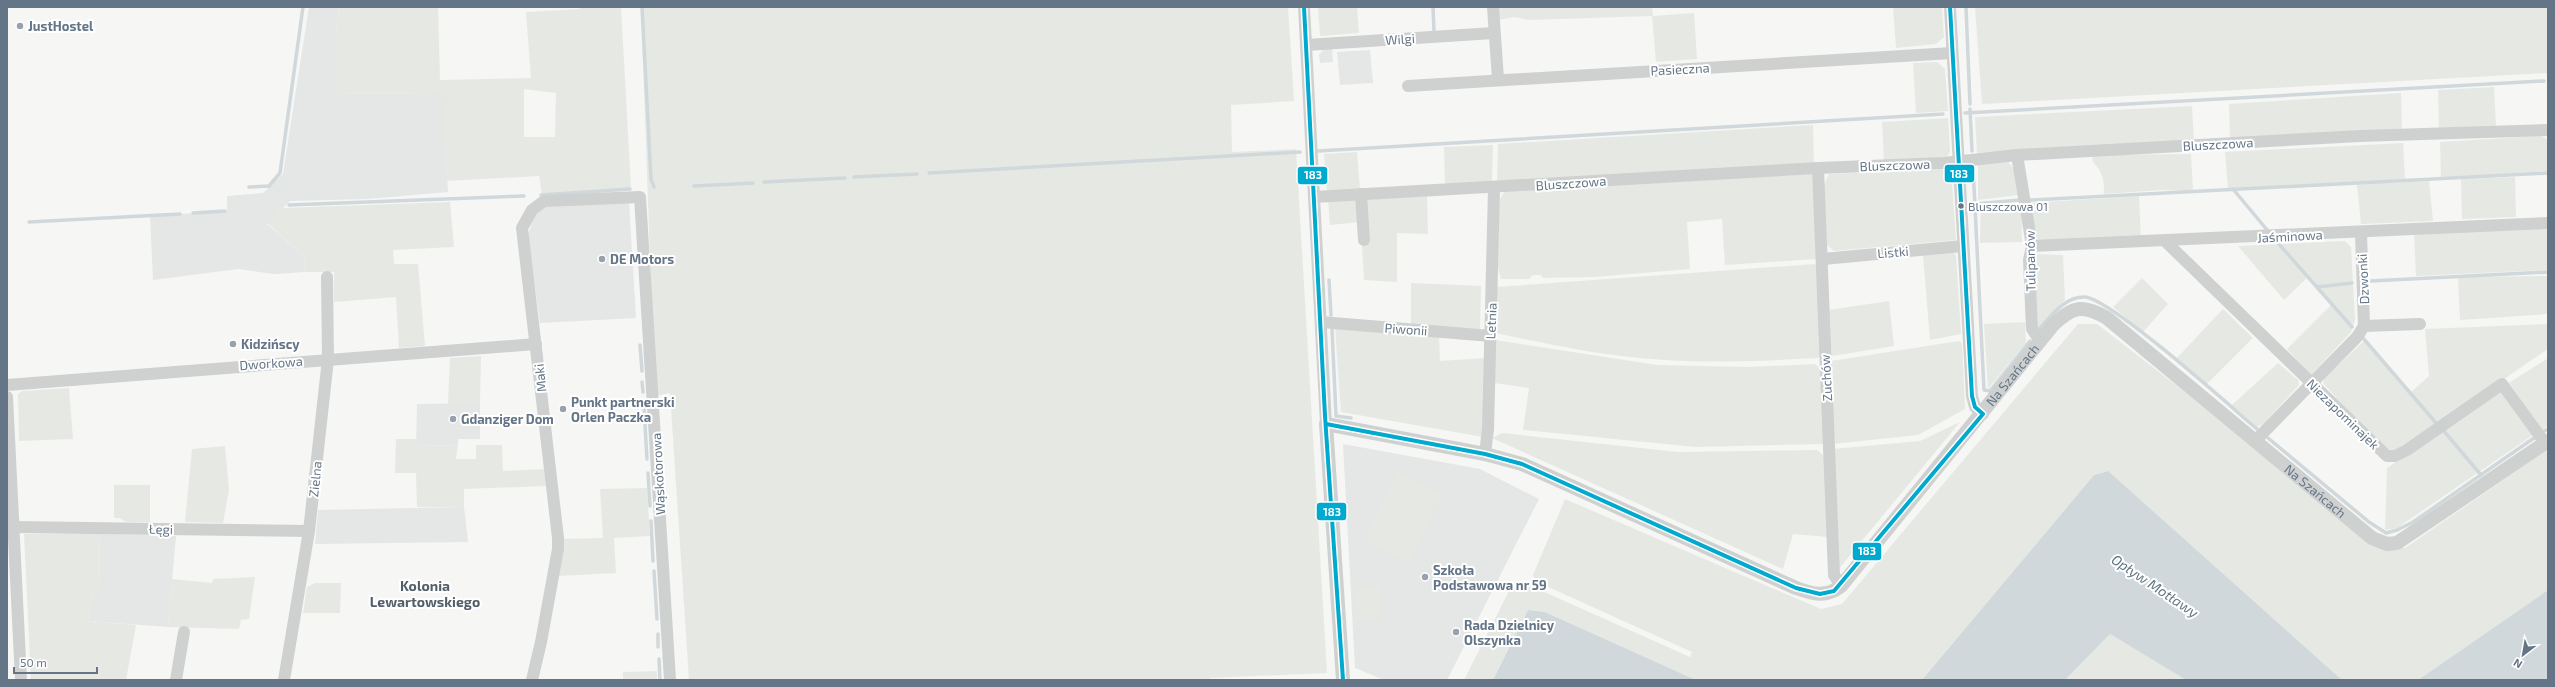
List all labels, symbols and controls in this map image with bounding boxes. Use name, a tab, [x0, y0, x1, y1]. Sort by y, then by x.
place label: JustHostel	[28, 18, 94, 34]
marker: JustHostel	[15, 21, 25, 31]
street label: Wilgi	[1385, 30, 1415, 48]
street label: Pasieczna	[1650, 59, 1710, 79]
street label: Bluszczowa	[2182, 134, 2254, 154]
street label: Bluszczowa	[1859, 156, 1931, 174]
line badge: 183	[1944, 164, 1975, 183]
line badge: 183	[1297, 166, 1328, 185]
text: 183	[1950, 167, 1968, 180]
text: 183	[1304, 168, 1322, 181]
street label: Bluszczowa	[1535, 173, 1607, 193]
place label: Bluszczowa 01	[1968, 199, 2048, 213]
marker: Bluszczowa 01	[1956, 201, 1966, 211]
street label: Jaśminowa	[2257, 226, 2323, 246]
street label: Tulipanów	[2021, 230, 2039, 292]
street label: Listki	[1877, 243, 1909, 261]
place label: DE Motors	[610, 251, 674, 267]
street label: Dzwonki	[2354, 253, 2372, 305]
marker: DE Motors	[597, 254, 607, 264]
street label: Letnia	[1482, 302, 1500, 340]
street label: Piwonii	[1384, 320, 1428, 338]
place label: Kidzińscy	[241, 336, 300, 352]
marker: Kidzińscy	[228, 339, 238, 349]
street label: Na Szańcach	[1983, 341, 2042, 409]
street label: Dworkowa	[239, 353, 303, 373]
street label: Zuchów	[1817, 354, 1835, 402]
street label: Maki	[531, 363, 549, 393]
street label: Niezapominajek	[2304, 376, 2383, 453]
place label: Punkt partnerski Orlen Paczka	[571, 394, 675, 425]
marker: Punkt partnerski Orlen Paczka	[558, 404, 568, 414]
place label: Gdanziger Dom	[461, 411, 554, 427]
marker: Gdanziger Dom	[448, 414, 458, 424]
street label: Wąskotorowa	[648, 433, 668, 515]
street label: Zielna	[305, 460, 325, 498]
street label: Na Szańcach	[2281, 461, 2349, 521]
line badge: 183	[1316, 502, 1347, 521]
text: 183	[1323, 505, 1341, 518]
street label: Łęgi	[149, 521, 173, 537]
line badge: 183	[1852, 542, 1882, 561]
text: 183	[1858, 544, 1876, 557]
water label: Opływ Motławy	[2109, 550, 2202, 621]
place label: Szkoła Podstawowa nr 59	[1433, 562, 1547, 593]
marker: Szkoła Podstawowa nr 59	[1420, 572, 1430, 582]
district label: Kolonia Lewartowskiego	[370, 577, 480, 610]
place label: Rada Dzielnicy Olszynka	[1464, 617, 1555, 648]
marker: Rada Dzielnicy Olszynka	[1451, 627, 1461, 637]
north arrow	[2503, 635, 2543, 675]
scale bar	[14, 649, 97, 675]
text: 50 m	[20, 655, 47, 669]
text: N	[2511, 656, 2524, 672]

